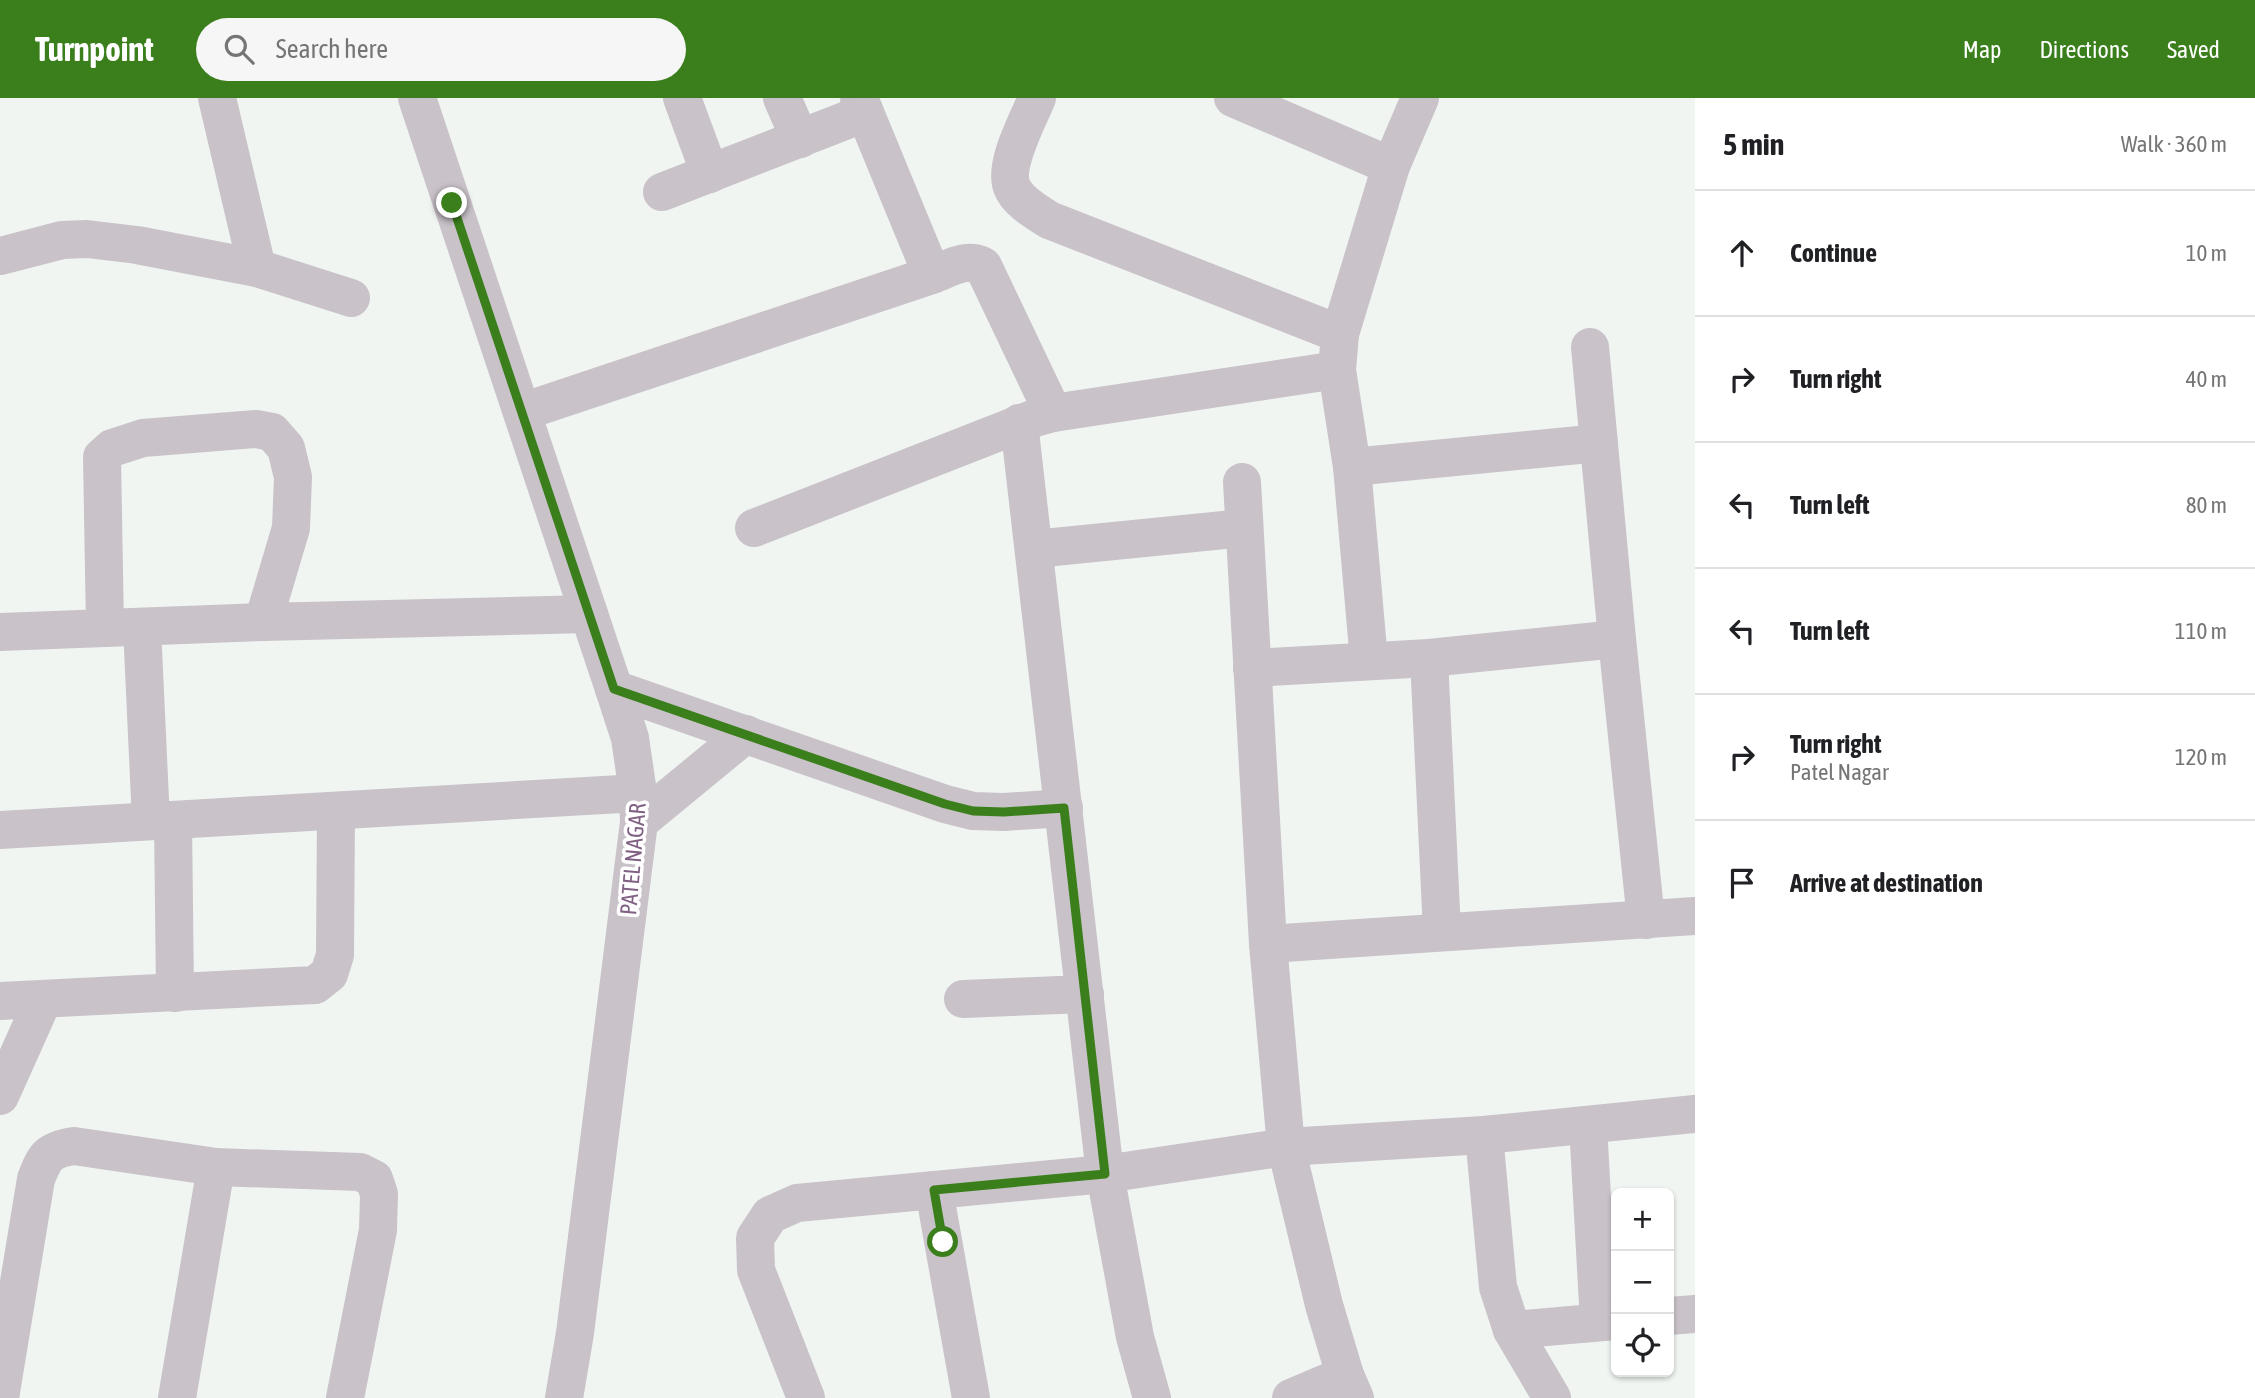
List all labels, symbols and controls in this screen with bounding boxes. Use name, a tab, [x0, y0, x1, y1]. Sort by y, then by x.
search box	[196, 18, 686, 81]
text: Turnpoint	[35, 30, 154, 68]
icon: search	[220, 30, 258, 68]
text: Search here	[276, 34, 388, 64]
text: Map	[1963, 36, 2001, 63]
text: Directions	[2039, 36, 2129, 63]
text: Saved	[2167, 36, 2220, 63]
text: 5 min	[1723, 127, 1784, 161]
text: Walk · 360 m	[2121, 131, 2227, 157]
route end	[436, 187, 467, 218]
icon: ahead	[1723, 234, 1761, 272]
text: Continue	[1790, 238, 1877, 268]
text: 10 m	[2186, 240, 2227, 266]
icon: right	[1723, 360, 1761, 398]
text: Turn right	[1790, 364, 1881, 394]
text: 40 m	[2186, 366, 2227, 392]
icon: left	[1723, 486, 1761, 524]
text: Turn left	[1790, 490, 1870, 520]
text: 80 m	[2186, 492, 2227, 518]
icon: left	[1723, 612, 1761, 650]
text: Turn left	[1790, 616, 1870, 646]
text: 110 m	[2175, 618, 2227, 644]
text: Turn right	[1790, 729, 1881, 759]
icon: right	[1723, 738, 1761, 776]
text: 120 m	[2175, 744, 2227, 770]
text: Patel Nagar	[1790, 759, 1889, 785]
street label: PATEL NAGAR	[615, 801, 651, 916]
icon: arrive	[1723, 864, 1761, 902]
text: Arrive at destination	[1790, 868, 1983, 898]
map controls	[1611, 1188, 1674, 1377]
button: +	[1611, 1188, 1674, 1251]
route start	[927, 1226, 958, 1257]
button: −	[1611, 1251, 1674, 1314]
button: locate	[1611, 1314, 1674, 1377]

